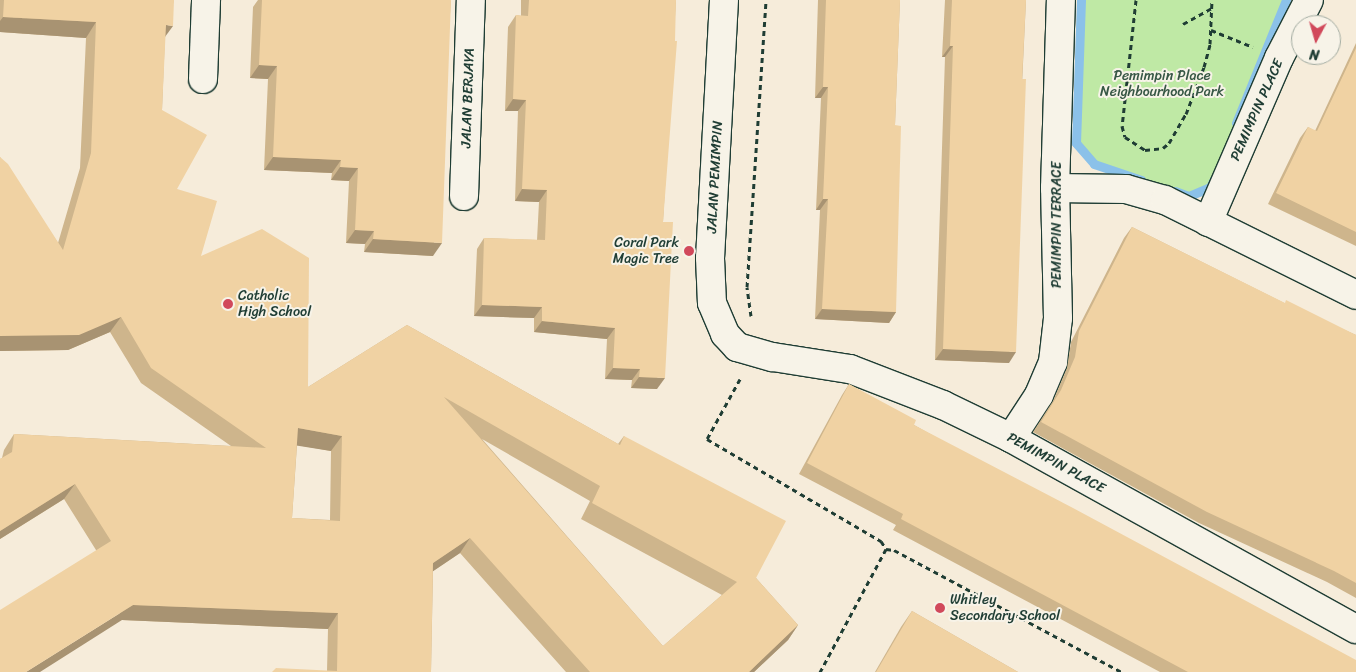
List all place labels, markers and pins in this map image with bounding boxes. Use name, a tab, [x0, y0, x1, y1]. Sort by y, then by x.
place label: Coral Park Magic Tree	[612, 235, 679, 268]
marker: Coral Park Magic Tree	[683, 245, 695, 257]
place label: Catholic High School	[238, 288, 311, 321]
marker: Catholic High School	[222, 298, 234, 310]
place label: Whitley Secondary School	[950, 592, 1060, 624]
marker: Whitley Secondary School	[934, 602, 946, 614]

